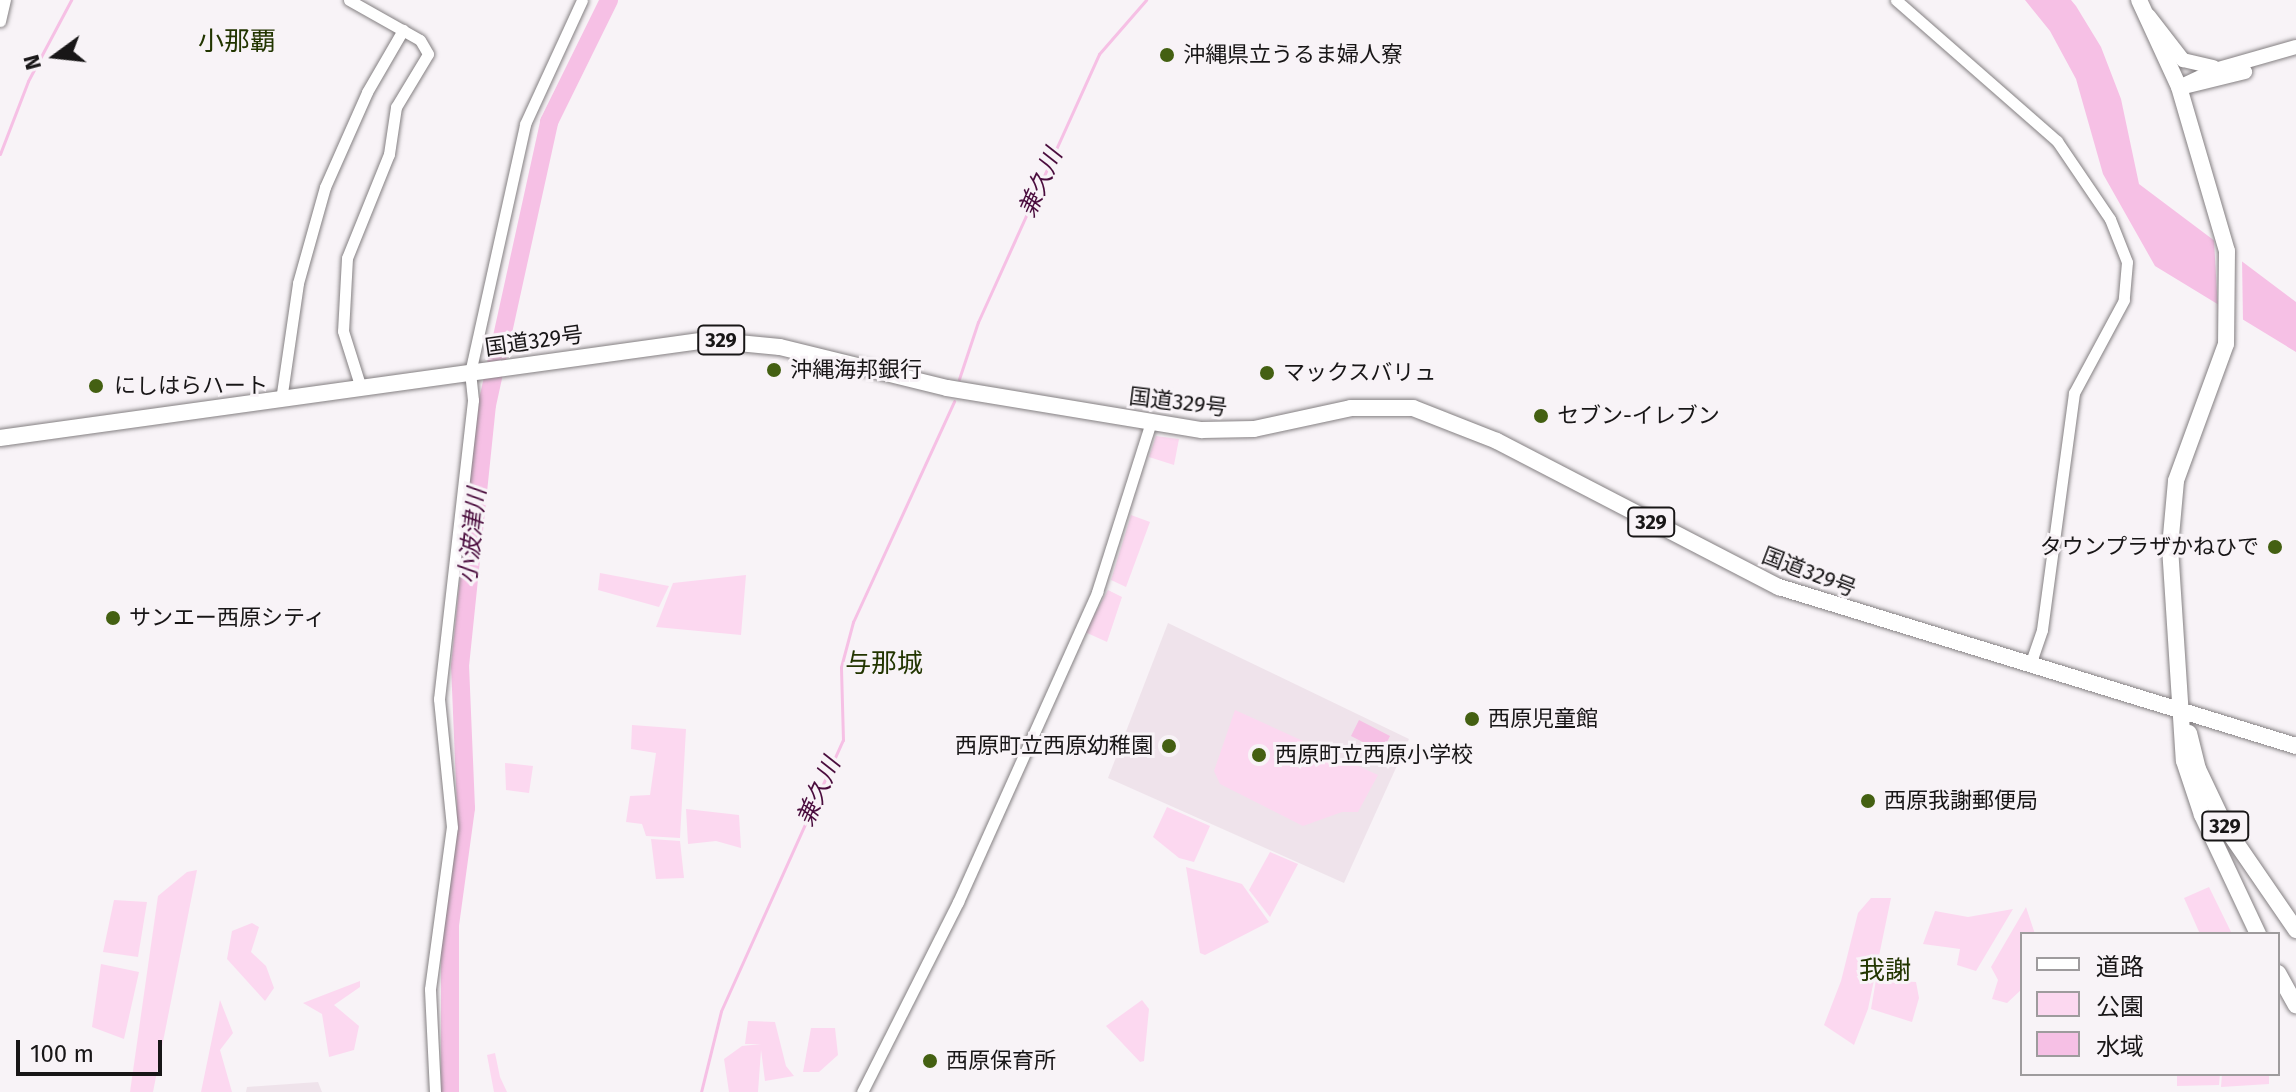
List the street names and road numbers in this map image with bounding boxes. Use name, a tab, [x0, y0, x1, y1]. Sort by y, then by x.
street label: 国道329号	[483, 321, 585, 361]
road number: 329	[697, 324, 745, 356]
street label: 国道329号	[1127, 383, 1229, 421]
road number: 329	[1627, 506, 1675, 538]
street label: 国道329号	[1758, 542, 1860, 602]
road number: 329	[2201, 810, 2249, 842]

